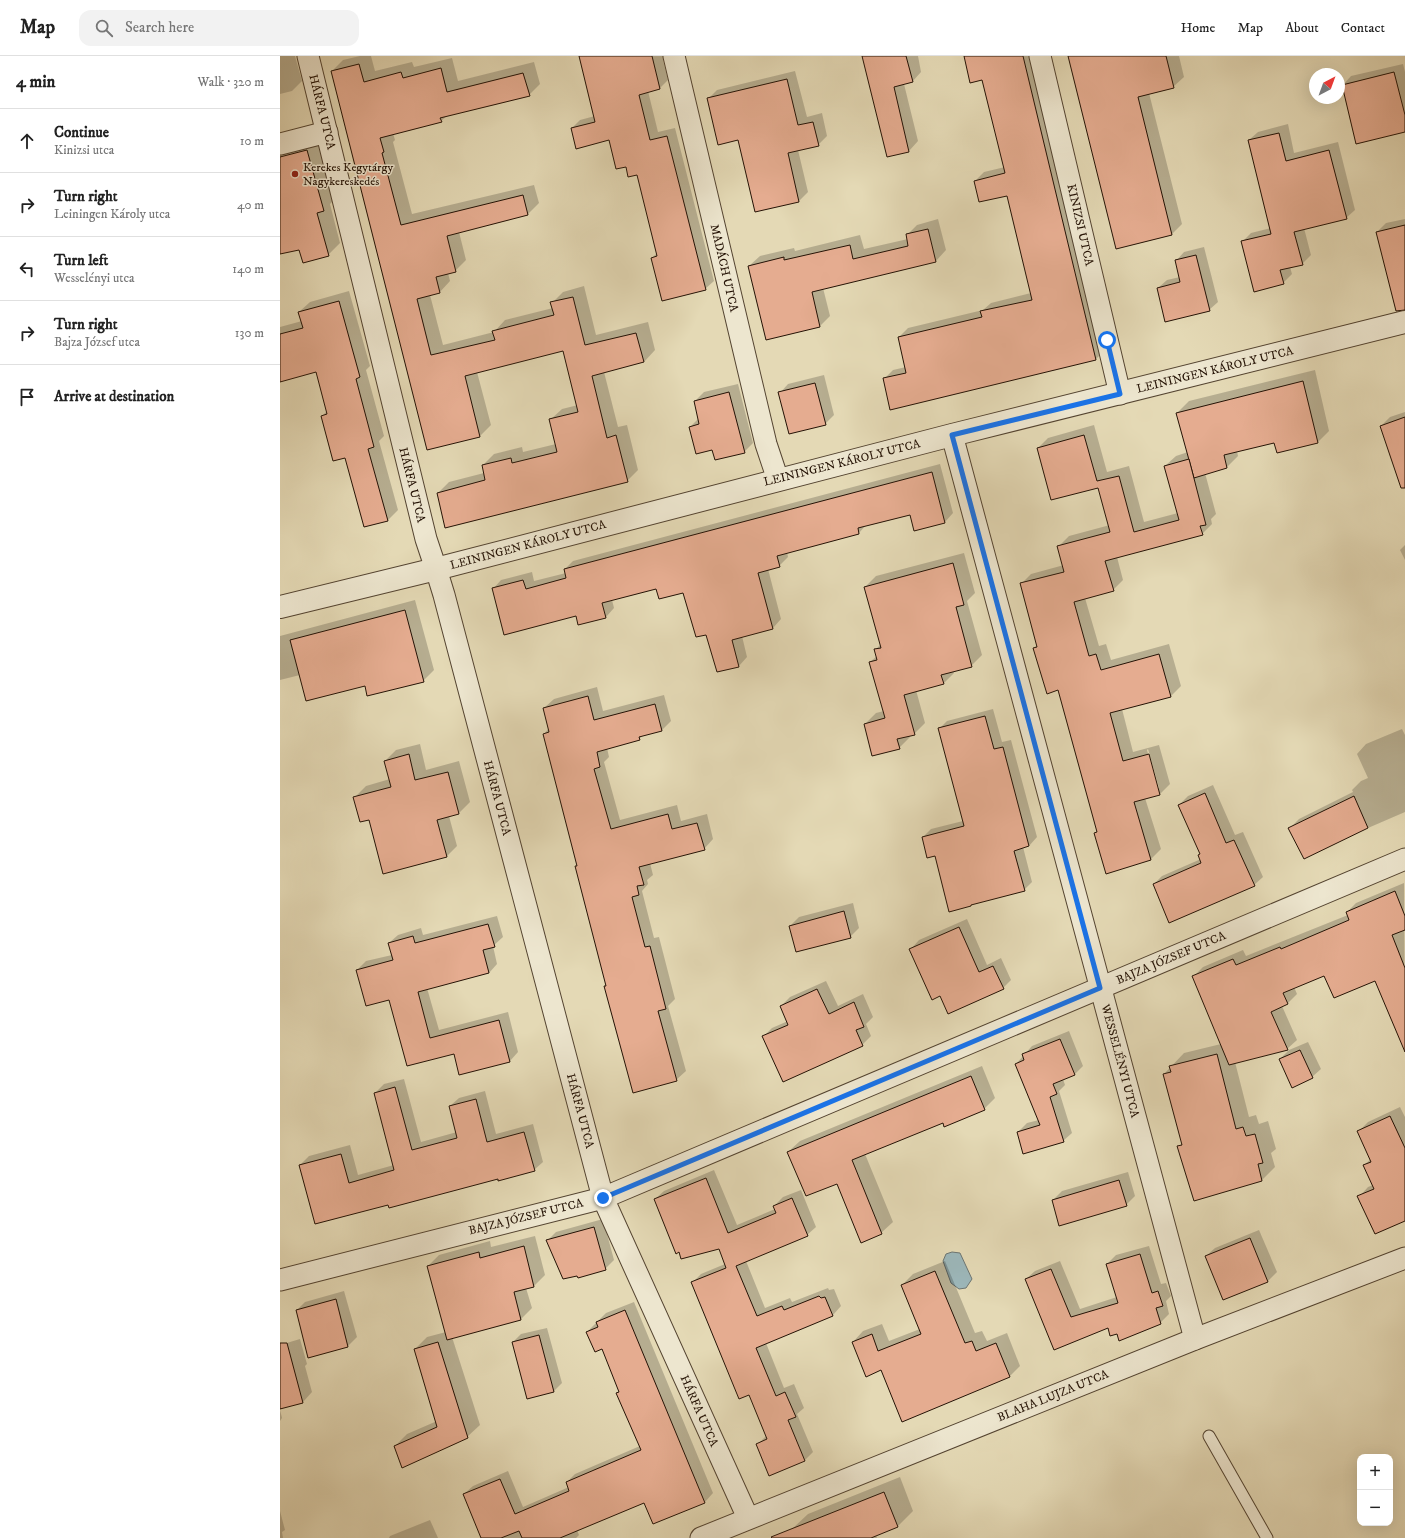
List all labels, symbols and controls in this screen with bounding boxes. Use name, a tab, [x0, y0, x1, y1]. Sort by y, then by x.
search box	[79, 10, 359, 46]
text: Map	[20, 16, 55, 39]
icon: search	[93, 17, 115, 39]
text: Search here	[125, 18, 194, 37]
text: Home	[1181, 19, 1215, 37]
text: Map	[1237, 19, 1263, 37]
text: About	[1285, 19, 1319, 37]
text: Contact	[1341, 19, 1385, 37]
north arrow	[1309, 68, 1345, 104]
text: 4 min	[16, 71, 55, 93]
street label: HÁRFA UTCA	[305, 73, 339, 151]
text: Walk · 320 m	[198, 74, 264, 90]
text: Continue	[54, 123, 109, 142]
icon: ahead	[16, 130, 38, 152]
text: 10 m	[240, 133, 264, 149]
text: Kinizsi utca	[54, 142, 114, 158]
place label: Kerekes Kegytárgy Nagykereskedés	[303, 160, 393, 189]
marker: Kerekes Kegytárgy Nagykereskedés	[290, 169, 300, 179]
street label: KINIZSI UTCA	[1063, 183, 1097, 268]
text: Turn right	[54, 187, 117, 206]
icon: right	[16, 194, 38, 216]
text: 40 m	[237, 197, 264, 213]
text: Leiningen Károly utca	[54, 206, 170, 222]
street label: MADÁCH UTCA	[707, 223, 741, 314]
text: Turn left	[54, 251, 108, 270]
icon: left	[16, 258, 38, 280]
text: 140 m	[232, 261, 264, 277]
text: Wesselényi utca	[54, 270, 135, 286]
text: Turn right	[54, 315, 117, 334]
icon: right	[16, 322, 38, 344]
text: 130 m	[235, 325, 264, 341]
route start	[1098, 331, 1116, 349]
text: Bajza József utca	[54, 334, 140, 350]
street label: LEININGEN KÁROLY UTCA	[1135, 343, 1295, 397]
icon: arrive	[16, 386, 38, 408]
text: Arrive at destination	[54, 387, 174, 406]
street label: LEININGEN KÁROLY UTCA	[762, 436, 922, 490]
street label: HÁRFA UTCA	[395, 446, 429, 524]
street label: LEININGEN KÁROLY UTCA	[448, 517, 608, 573]
street label: HÁRFA UTCA	[480, 759, 514, 837]
street label: BAJZA JÓZSEF UTCA	[1114, 928, 1228, 988]
street label: WESSELÉNYI UTCA	[1097, 1002, 1142, 1120]
street label: HÁRFA UTCA	[563, 1072, 597, 1150]
route end	[594, 1189, 612, 1207]
street label: BAJZA JÓZSEF UTCA	[467, 1195, 585, 1238]
street label: BLAHA LUJZA UTCA	[995, 1367, 1111, 1425]
street label: HÁRFA UTCA	[676, 1373, 722, 1450]
map controls	[1357, 1454, 1393, 1526]
button: +	[1357, 1454, 1393, 1490]
button: −	[1357, 1490, 1393, 1526]

